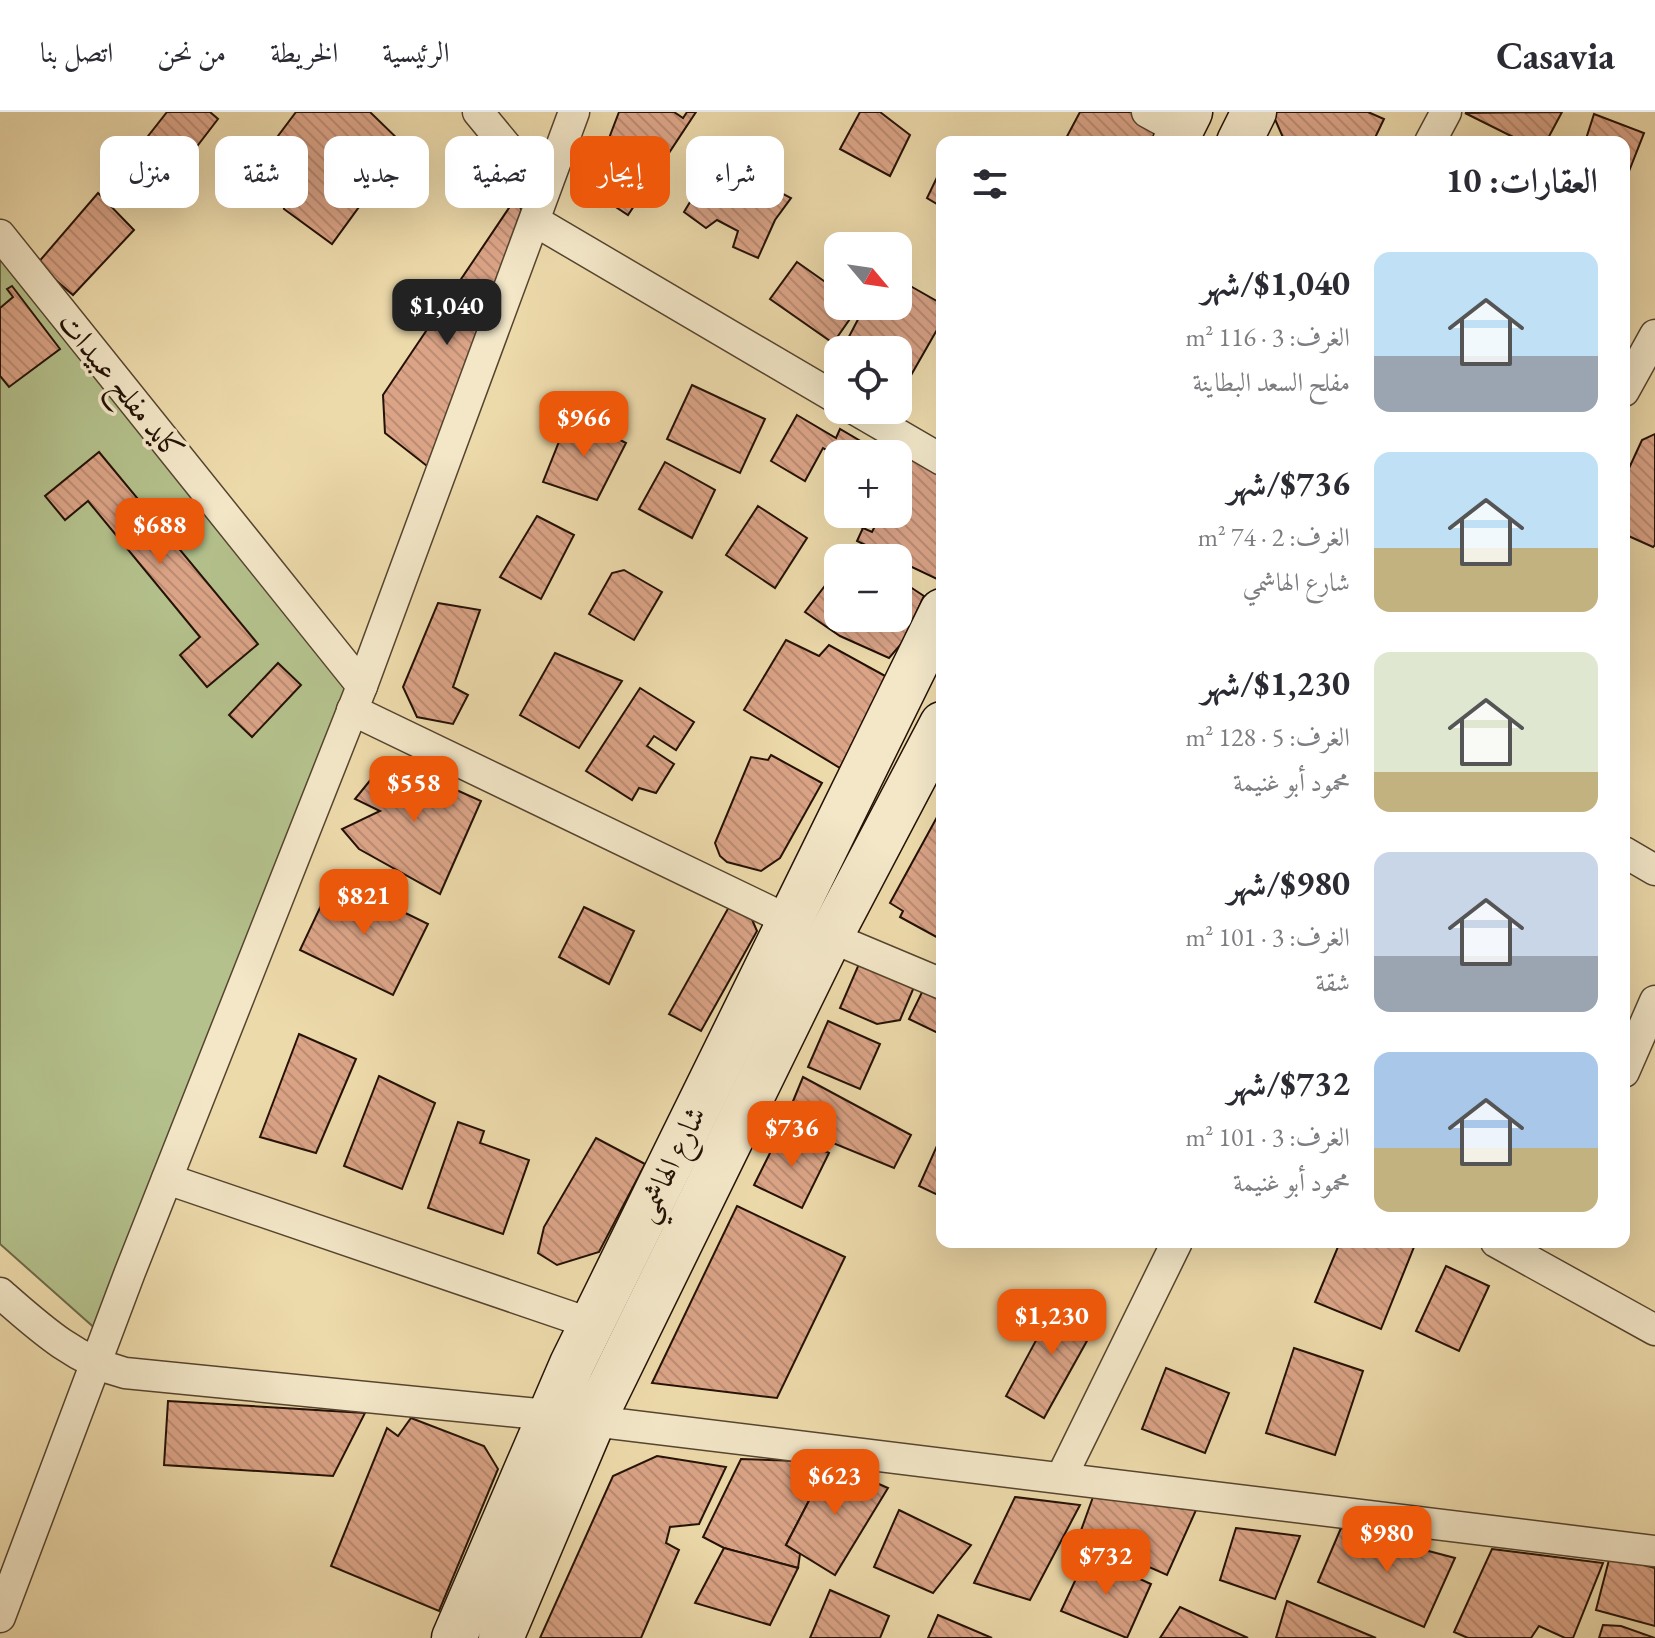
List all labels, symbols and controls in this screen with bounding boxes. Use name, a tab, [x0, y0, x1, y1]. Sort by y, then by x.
text: Casavia	[1496, 31, 1615, 80]
text: اتصل بنا	[40, 34, 113, 70]
text: من نحن	[157, 34, 226, 70]
text: الخريطة	[270, 34, 338, 70]
text: الرئيسية	[382, 34, 450, 70]
chip: منزل	[100, 136, 199, 208]
chip: شقة	[215, 136, 308, 208]
chip: جديد	[324, 136, 429, 208]
chip: تصفية	[445, 136, 554, 208]
chip: إيجار	[570, 136, 670, 208]
chip: شراء	[686, 136, 784, 208]
text: العقارات: 10	[1446, 158, 1598, 202]
icon: filters	[968, 162, 1012, 206]
north arrow	[824, 232, 912, 320]
map controls	[824, 232, 912, 632]
text: $1,040/شهر	[1201, 261, 1350, 305]
pin: $1,040	[382, 279, 512, 347]
icon: home	[1438, 284, 1534, 380]
text: $1,040	[410, 288, 484, 322]
street label: كايد مفلح عبيدات	[43, 303, 193, 473]
text: الغرف: 3 · 116 m²	[1185, 320, 1350, 354]
button: locate	[824, 336, 912, 424]
text: مفلح السعد البطاينة	[1192, 365, 1350, 399]
pin: $966	[537, 391, 631, 459]
text: $966	[557, 400, 611, 434]
button: +	[824, 440, 912, 528]
text: $736/شهر	[1228, 461, 1350, 505]
icon: home	[1438, 484, 1534, 580]
pin: $688	[113, 498, 207, 566]
text: $688	[133, 507, 187, 541]
text: الغرف: 2 · 74 m²	[1198, 520, 1350, 554]
button: −	[824, 544, 912, 632]
text: شارع الهاشمي	[1243, 565, 1350, 599]
text: $1,230/شهر	[1201, 661, 1350, 705]
icon: home	[1438, 684, 1534, 780]
text: الغرف: 5 · 128 m²	[1185, 720, 1350, 754]
pin: $558	[367, 756, 461, 824]
text: $558	[387, 765, 441, 799]
text: محمود أبو غنيمة	[1233, 765, 1350, 799]
text: $980/شهر	[1228, 861, 1350, 905]
pin: $821	[317, 869, 411, 937]
text: $821	[337, 878, 391, 912]
icon: home	[1438, 884, 1534, 980]
text: الغرف: 3 · 101 m²	[1185, 920, 1350, 954]
text: شقة	[1316, 965, 1350, 999]
text: $732/شهر	[1228, 1061, 1350, 1105]
icon: home	[1438, 1084, 1534, 1180]
street label: شارع الهاشمي	[625, 1100, 722, 1232]
pin: $736	[745, 1101, 839, 1169]
text: $736	[765, 1110, 819, 1144]
text: الغرف: 3 · 101 m²	[1185, 1120, 1350, 1154]
text: محمود أبو غنيمة	[1233, 1165, 1350, 1199]
pin: $1,230	[987, 1289, 1117, 1357]
text: $1,230	[1015, 1298, 1089, 1332]
pin: $623	[788, 1449, 882, 1517]
text: $623	[808, 1458, 862, 1492]
pin: $980	[1340, 1506, 1434, 1574]
text: $980	[1360, 1515, 1414, 1549]
pin: $732	[1059, 1529, 1153, 1597]
text: $732	[1079, 1538, 1133, 1572]

